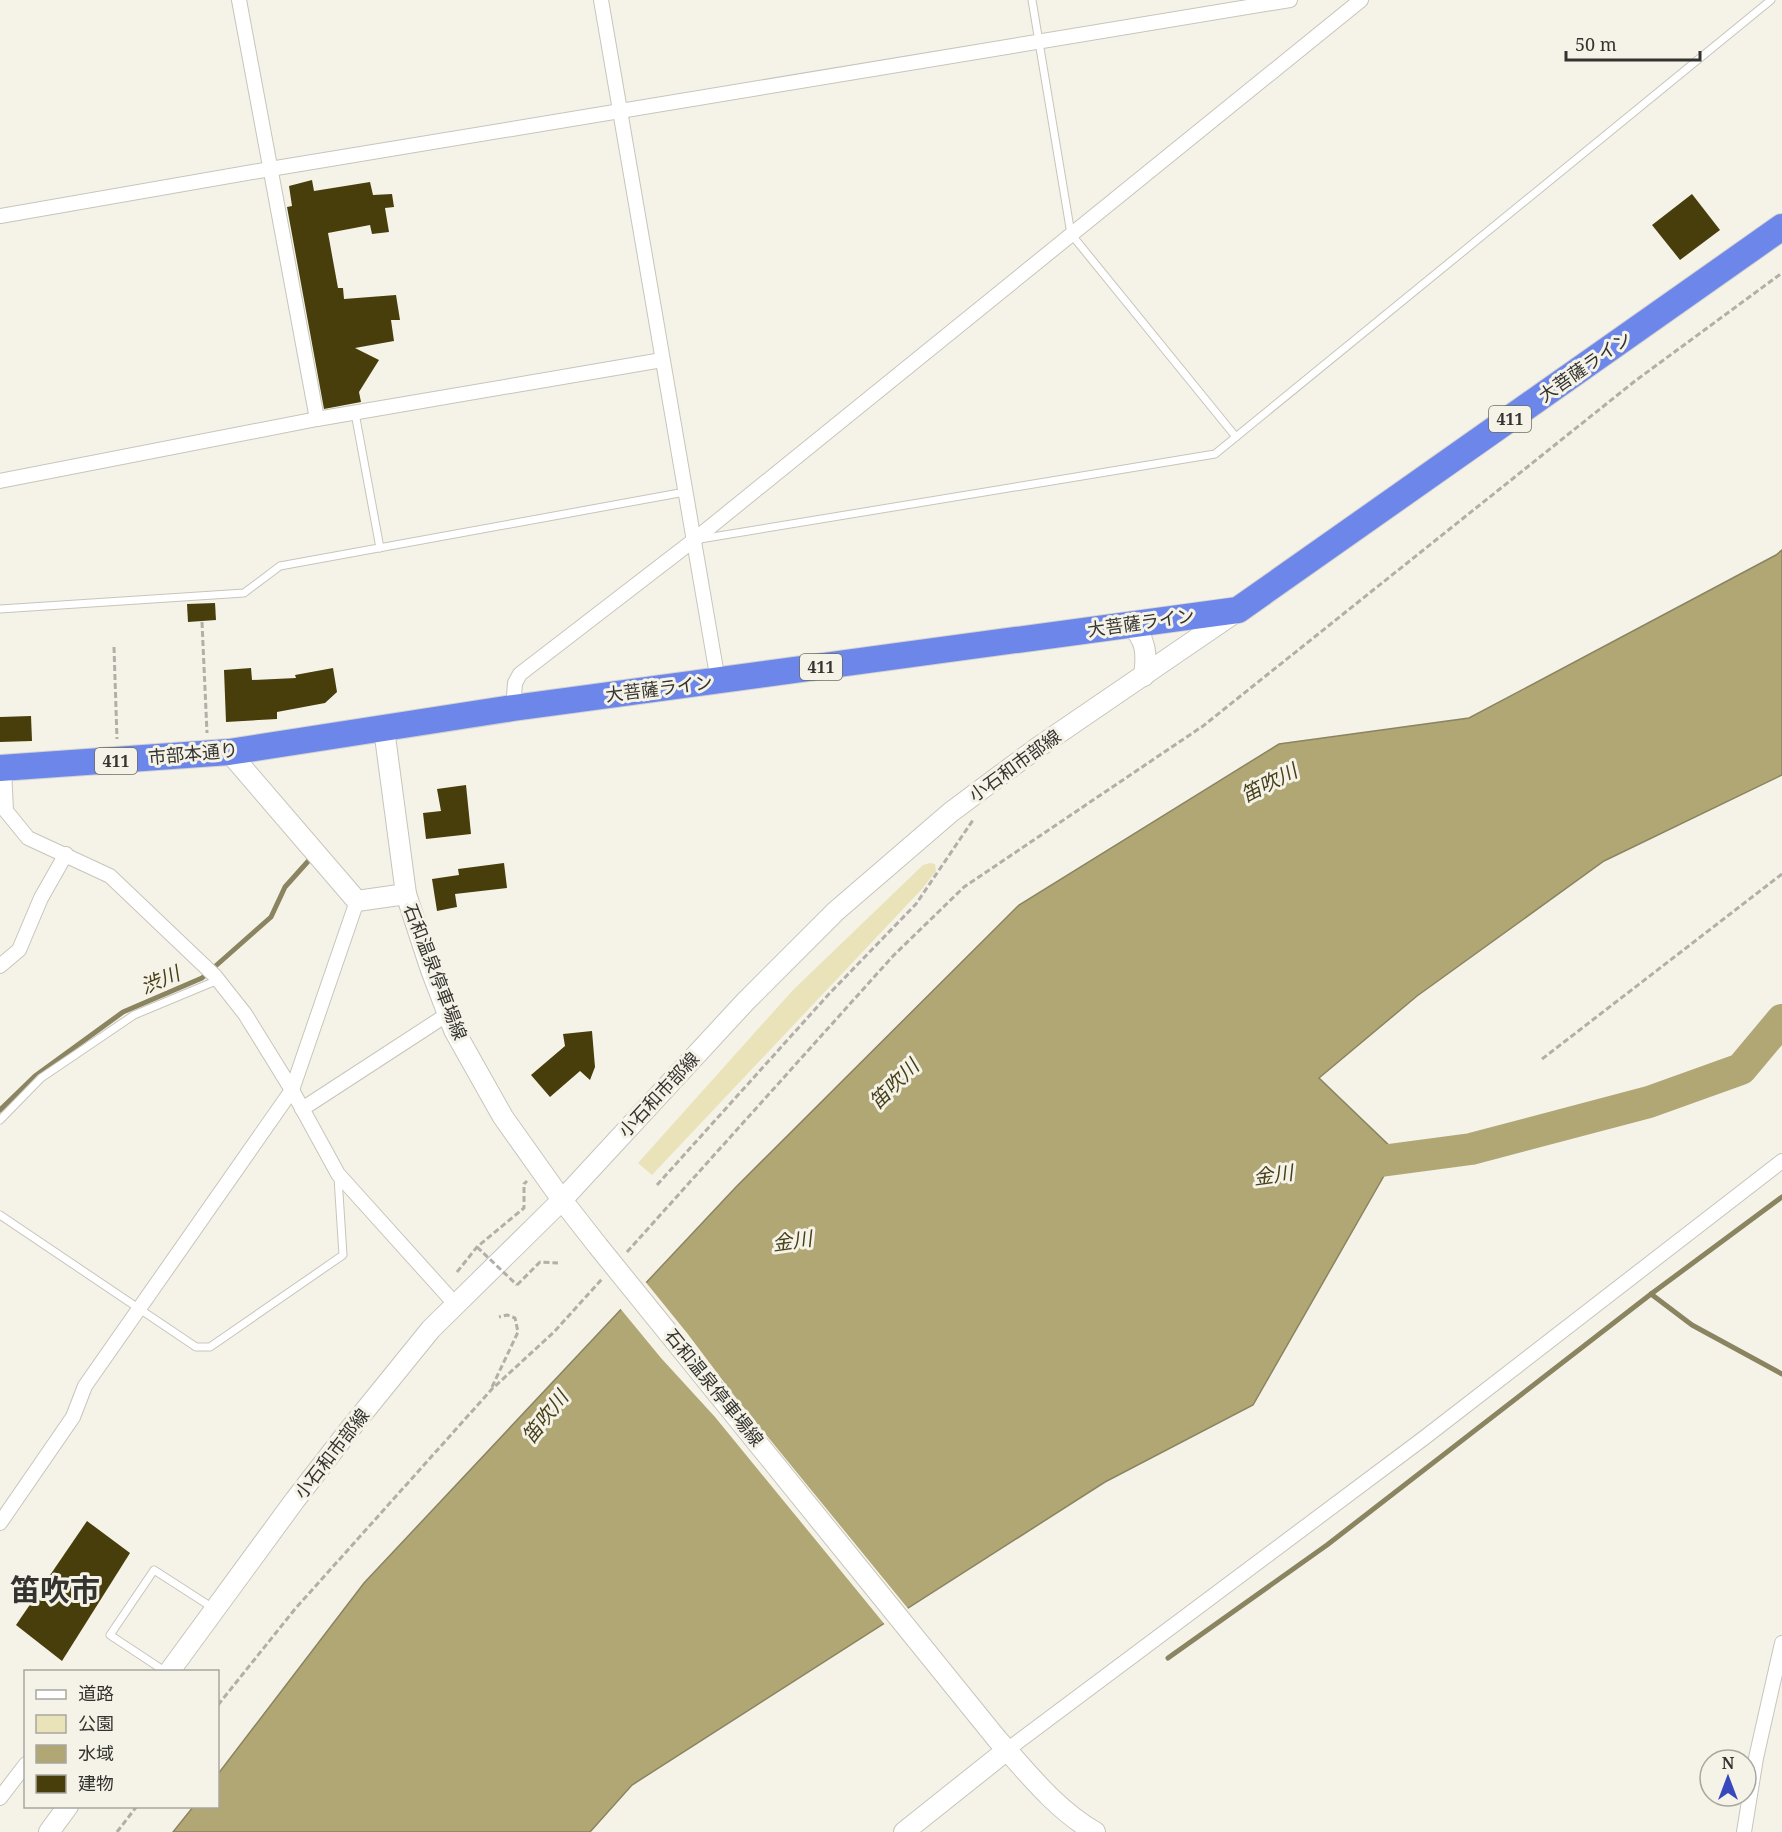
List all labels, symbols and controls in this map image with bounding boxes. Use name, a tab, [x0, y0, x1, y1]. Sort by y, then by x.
scale bar	[1566, 24, 1700, 62]
text: 50 m	[1575, 32, 1617, 56]
street label: 大菩薩ライン	[1533, 325, 1636, 407]
road number: 411	[1489, 406, 1531, 432]
street label: 大菩薩ライン	[1086, 603, 1196, 641]
road number: 411	[800, 654, 842, 680]
street label: 大菩薩ライン	[604, 670, 714, 706]
street label: 小石和市部線	[964, 724, 1065, 807]
street label: 市部本通り	[147, 737, 239, 769]
road number: 411	[95, 748, 137, 774]
water label: 笛吹川	[1236, 756, 1303, 808]
street label: 石和温泉停車場線	[399, 900, 473, 1043]
water label: 渋川	[136, 959, 185, 1000]
street label: 小石和市部線	[613, 1047, 704, 1142]
water label: 笛吹川	[863, 1051, 926, 1114]
water label: 金川	[1251, 1158, 1297, 1191]
water label: 金川	[770, 1224, 816, 1257]
street label: 石和温泉停車場線	[660, 1324, 769, 1451]
water label: 笛吹川	[515, 1383, 575, 1449]
street label: 小石和市部線	[289, 1403, 374, 1503]
district label: 笛吹市	[10, 1569, 100, 1610]
legend	[24, 1670, 219, 1808]
text: 道路	[78, 1681, 114, 1705]
text: 公園	[78, 1711, 114, 1735]
text: 水域	[78, 1741, 114, 1765]
north arrow	[1698, 1748, 1758, 1808]
text: N	[1722, 1752, 1735, 1774]
text: 建物	[78, 1771, 114, 1795]

